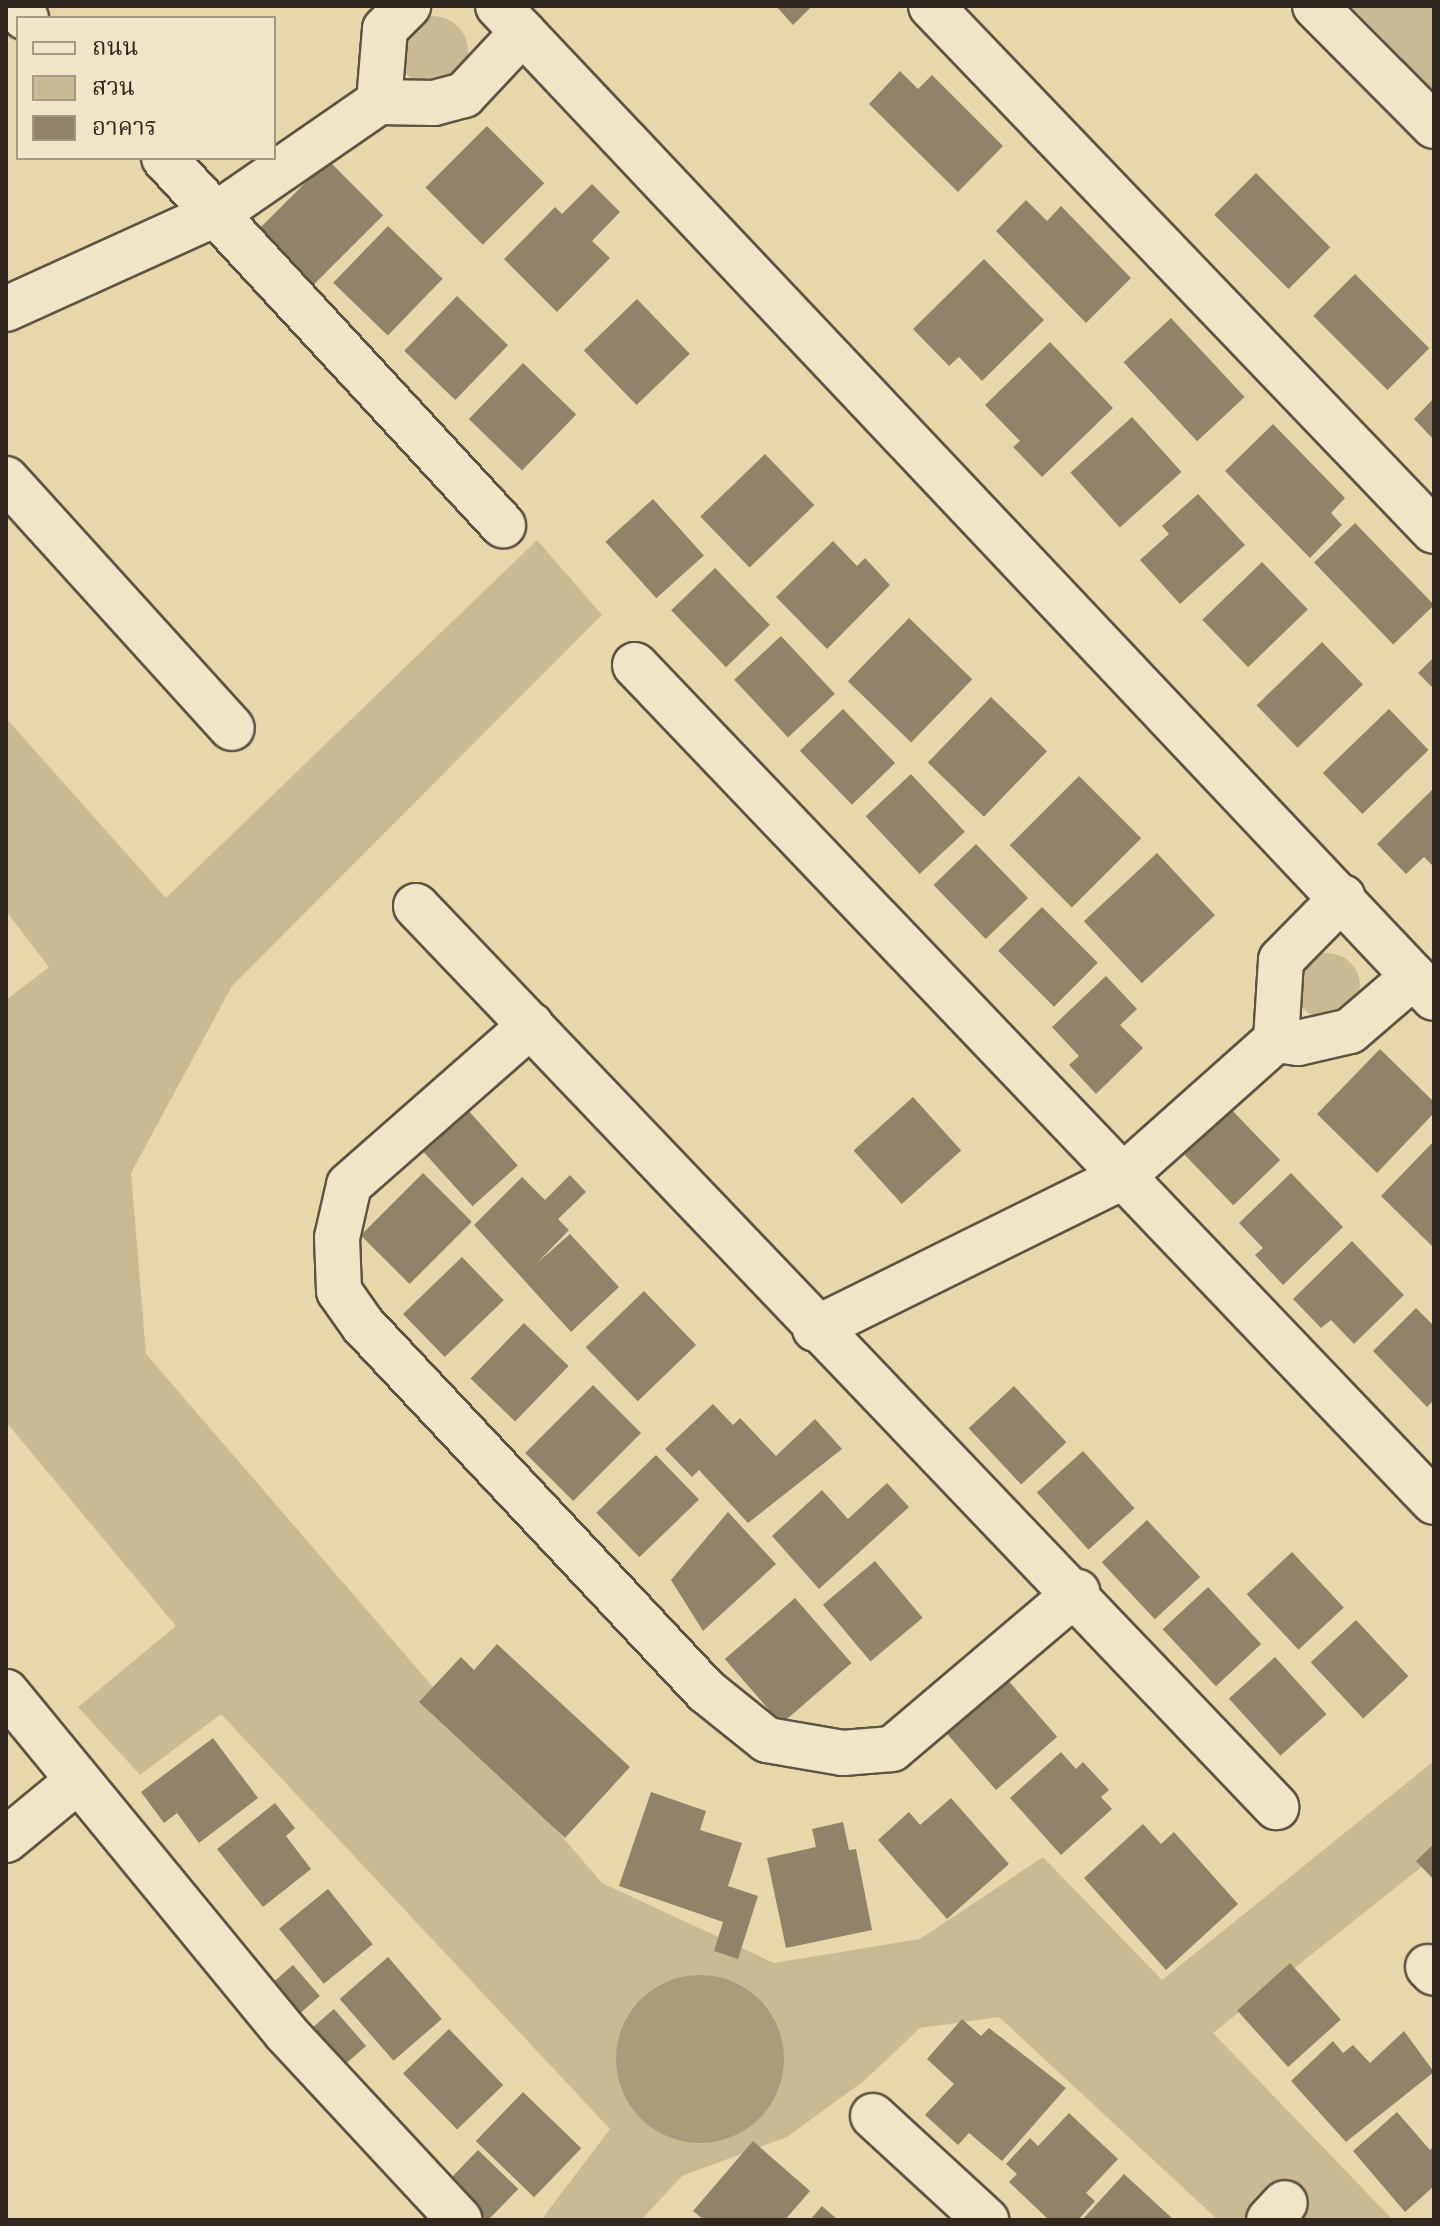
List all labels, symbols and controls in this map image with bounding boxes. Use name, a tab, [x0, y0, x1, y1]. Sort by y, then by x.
legend	[16, 16, 276, 160]
text: ถนน	[92, 32, 138, 62]
text: สวน	[92, 72, 135, 102]
text: อาคาร	[92, 112, 157, 142]

